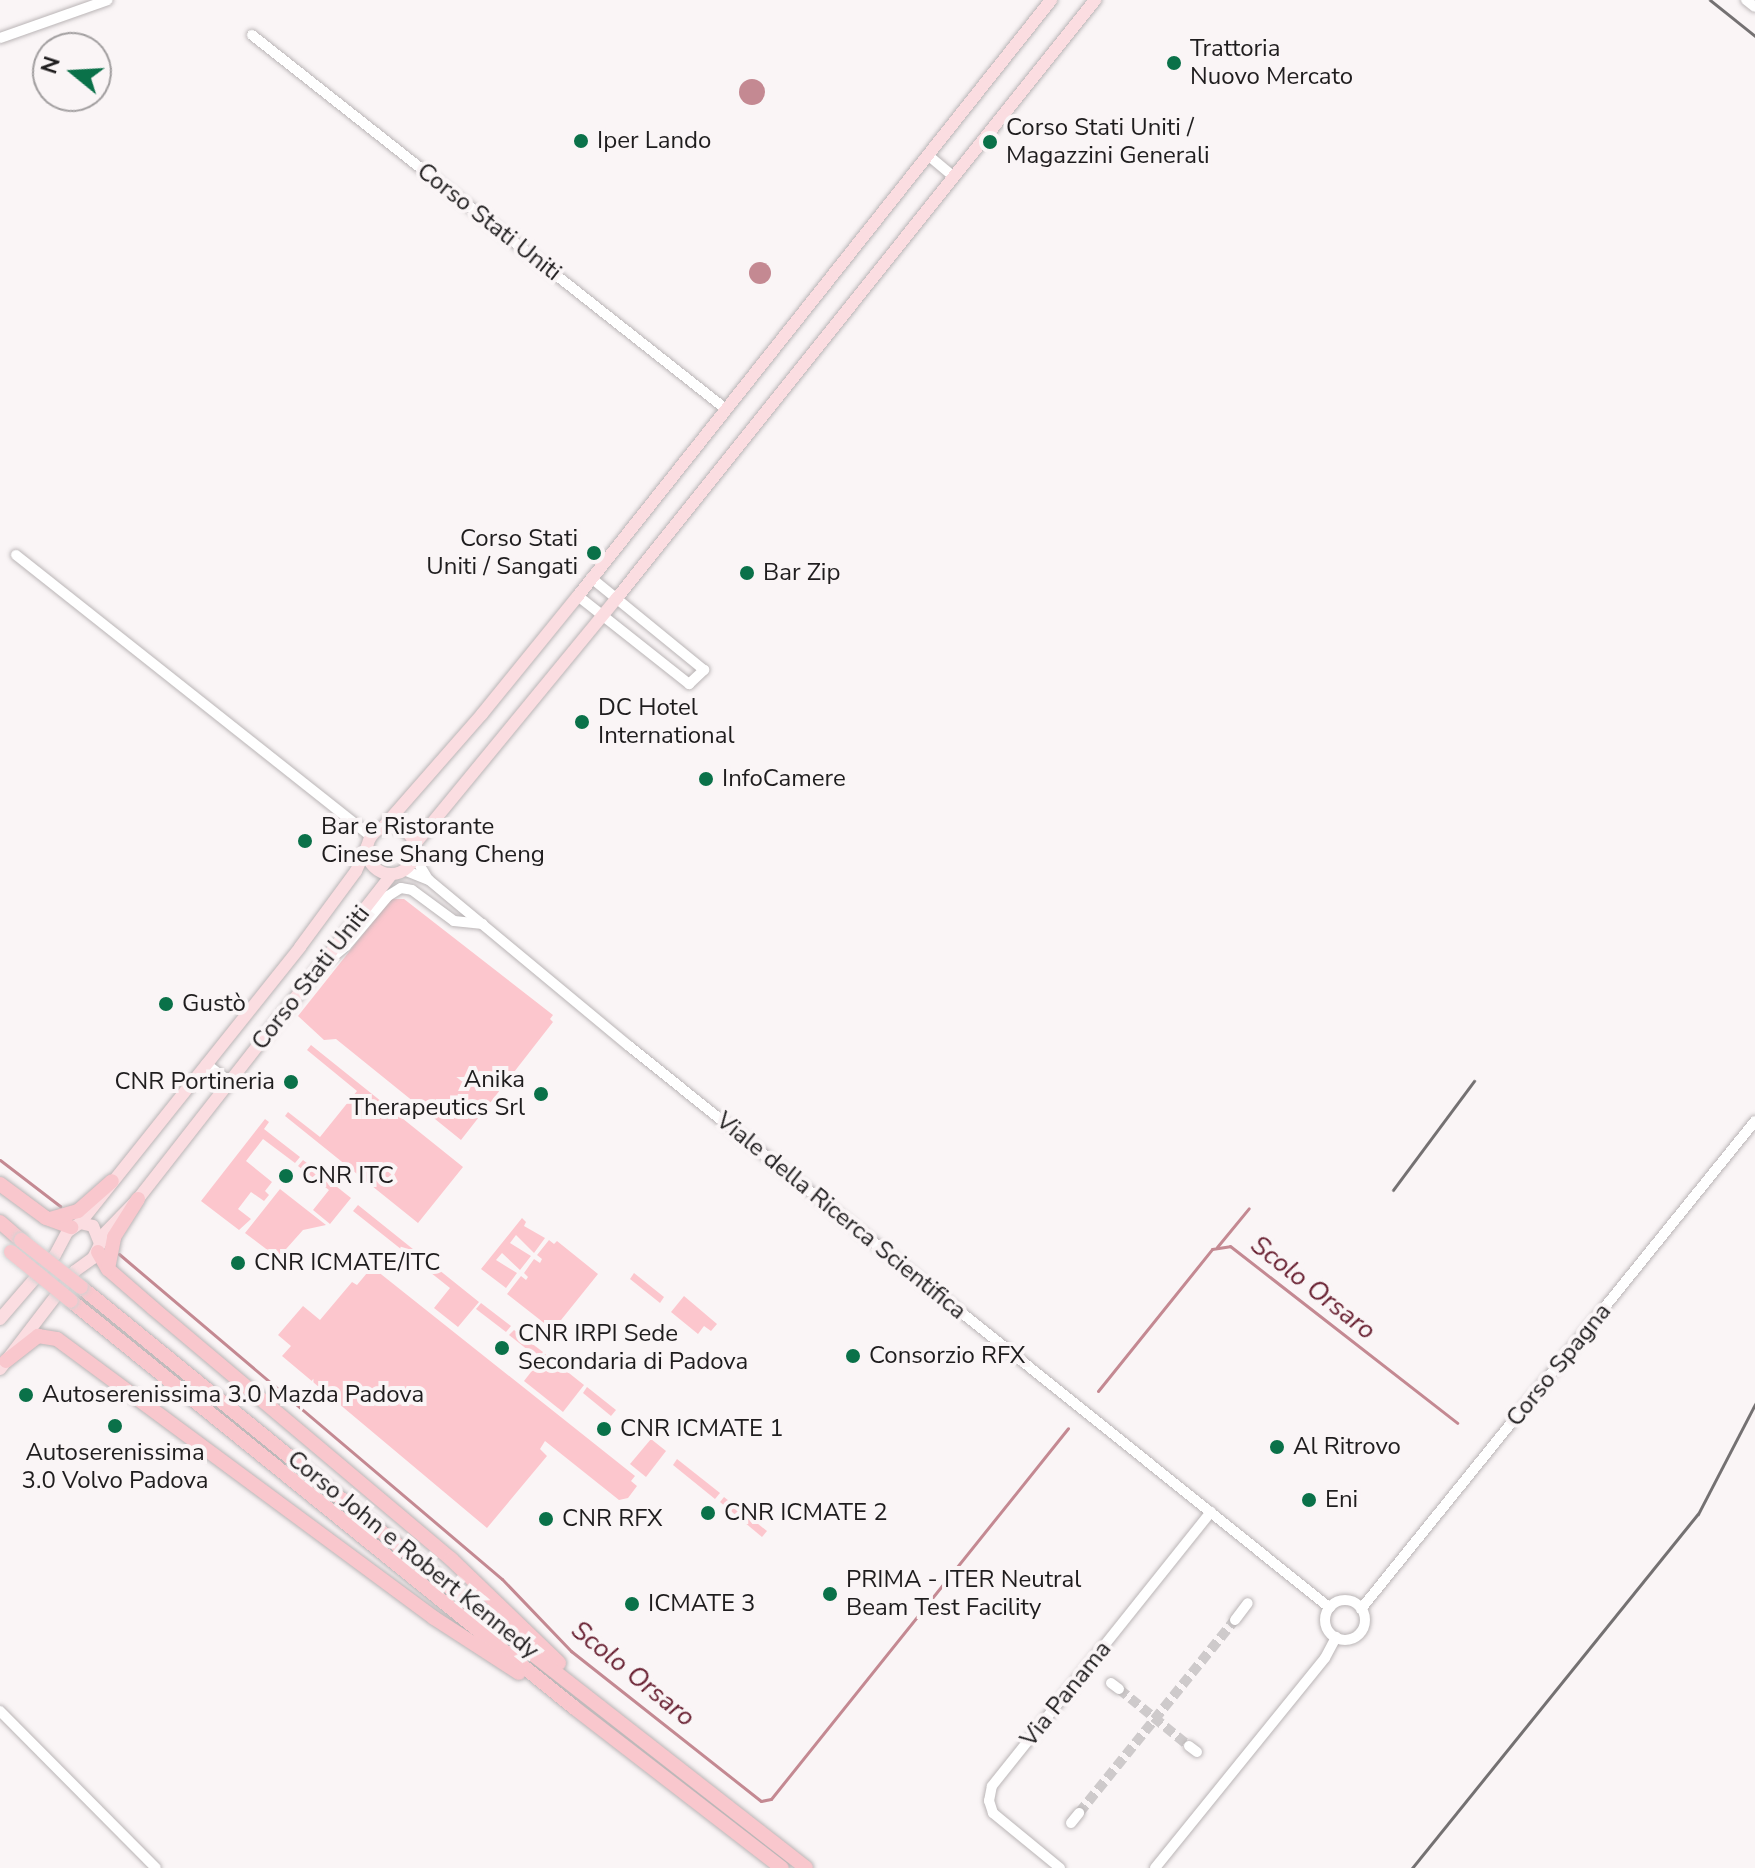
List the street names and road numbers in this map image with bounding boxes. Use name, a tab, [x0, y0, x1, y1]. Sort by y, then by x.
street label: Corso Stati Uniti	[411, 157, 567, 287]
street label: Corso Stati Uniti	[246, 900, 376, 1056]
street label: Viale della Ricerca Scientifica	[710, 1106, 972, 1326]
street label: Corso Spagna	[1501, 1298, 1617, 1432]
street label: Corso John e Robert Kennedy	[281, 1445, 545, 1665]
street label: Via Panama	[1015, 1635, 1117, 1753]

